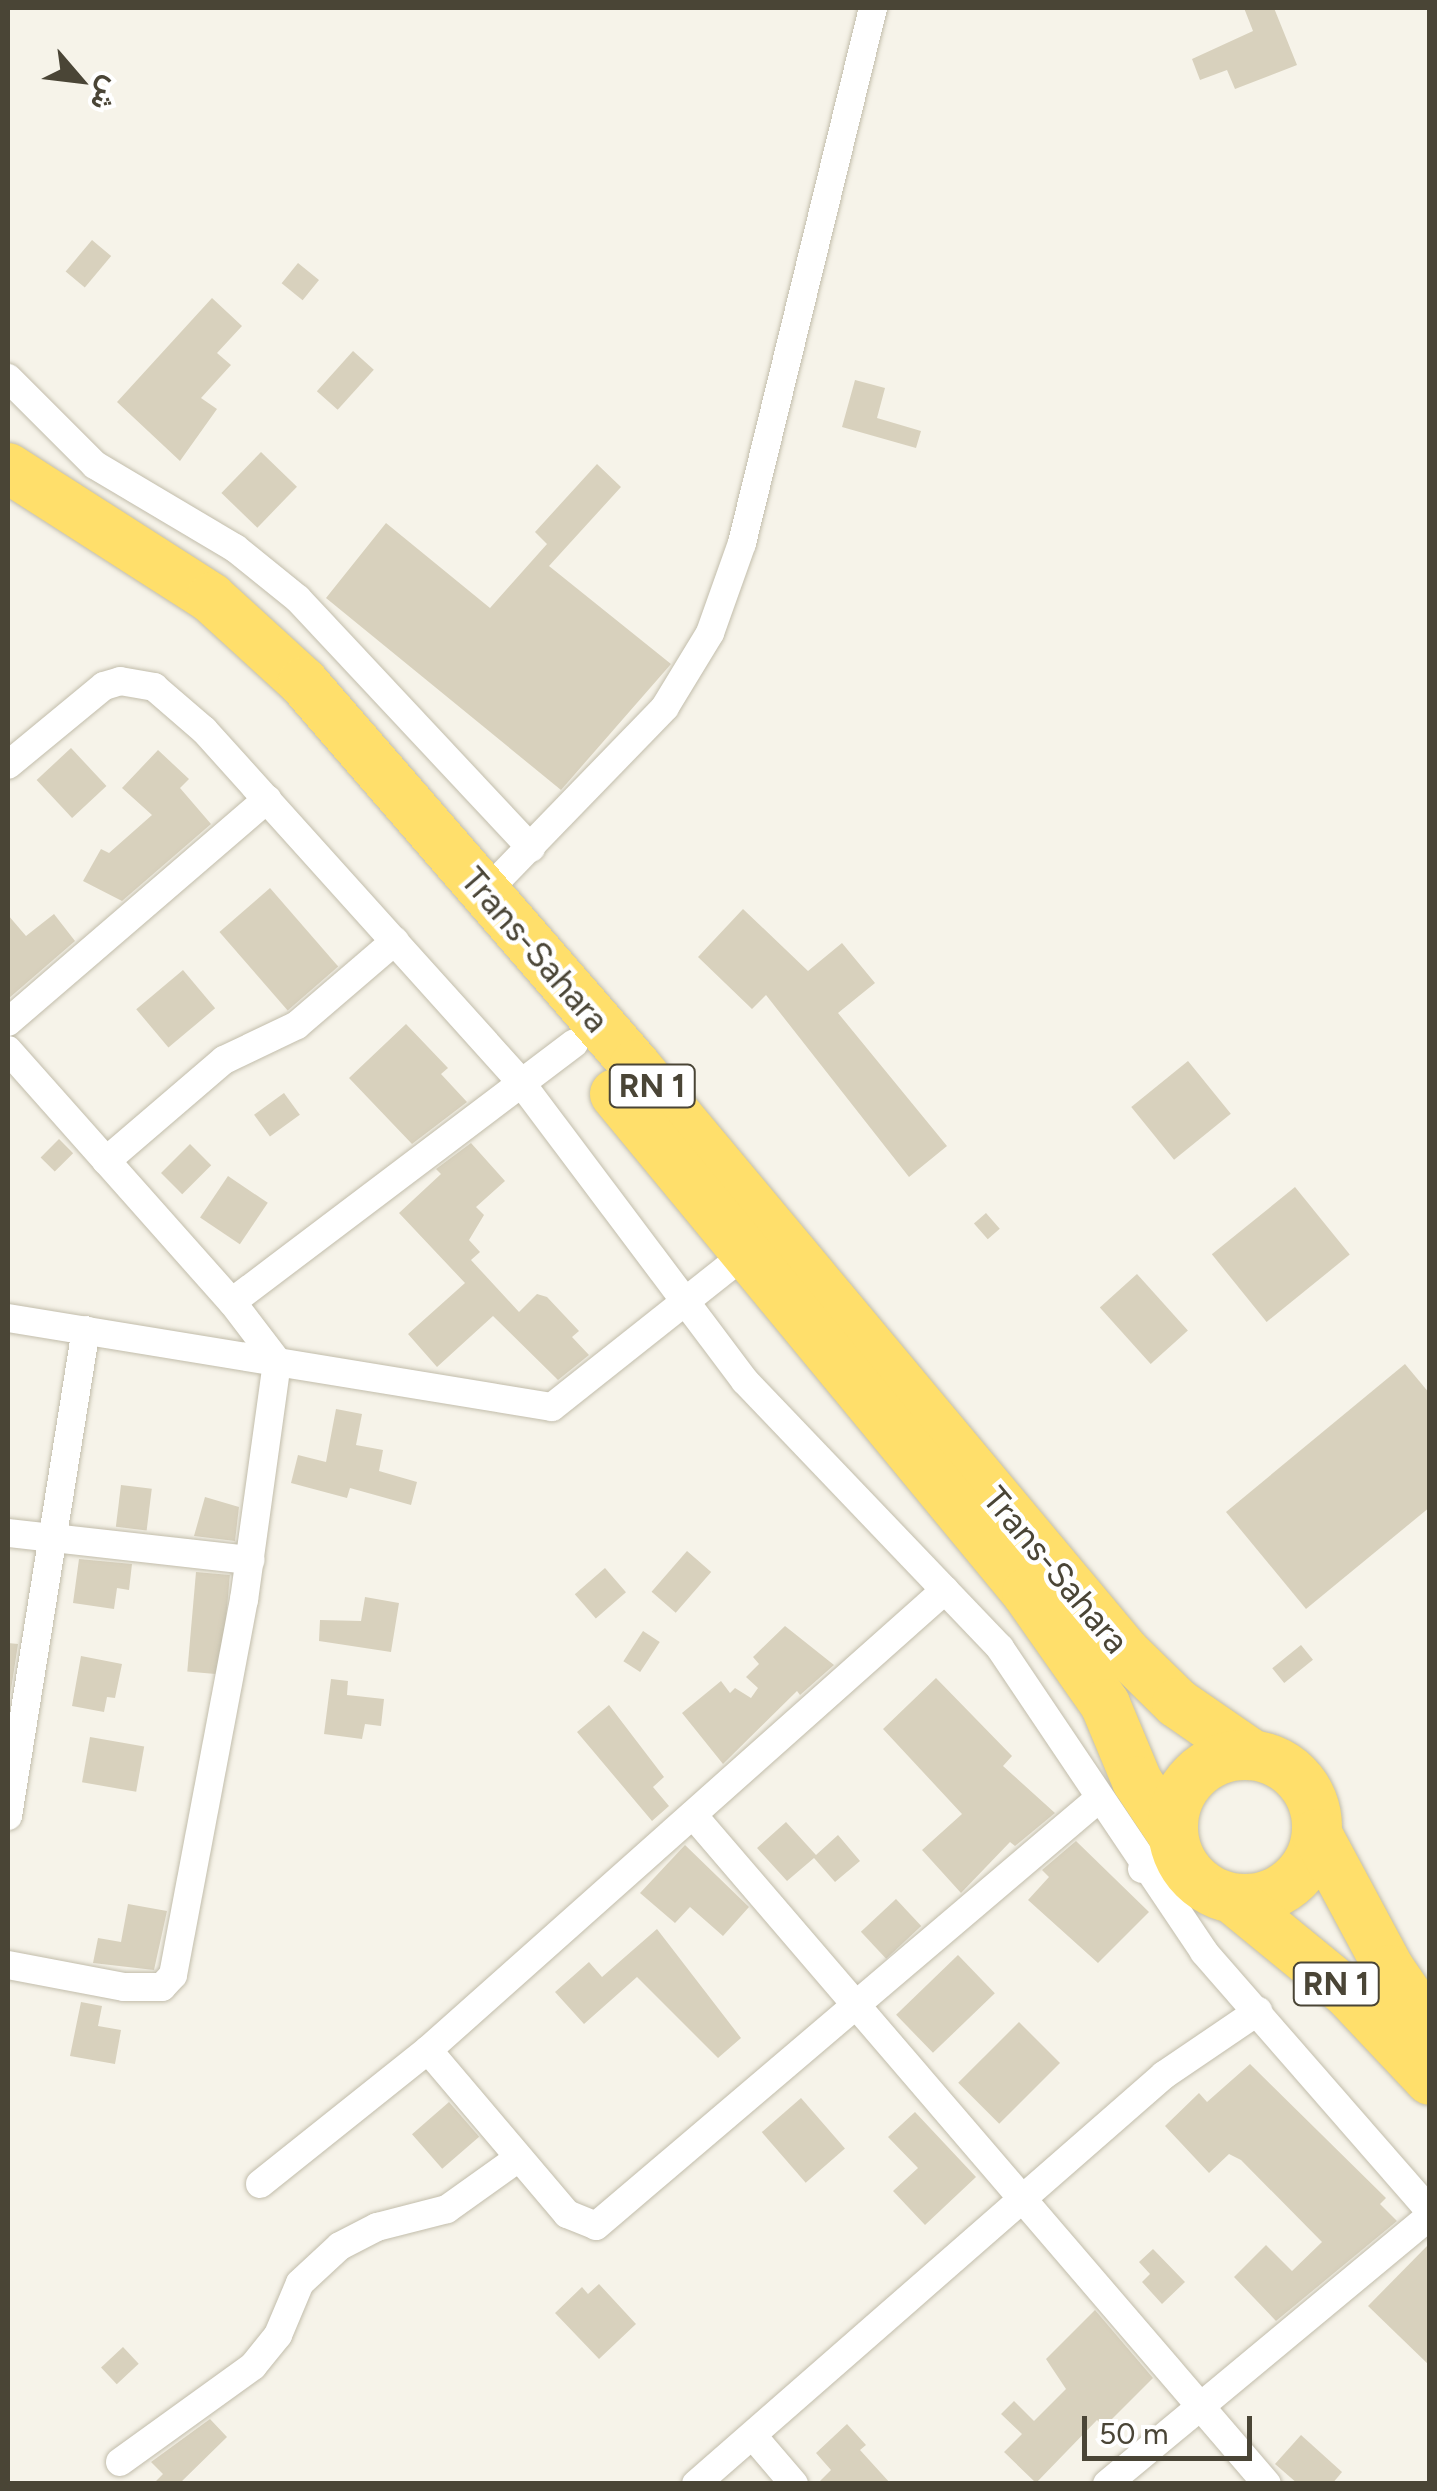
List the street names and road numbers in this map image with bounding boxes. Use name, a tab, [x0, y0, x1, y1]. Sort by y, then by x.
street label: Trans-Sahara	[452, 859, 618, 1041]
road number: RN 1	[607, 1059, 697, 1113]
street label: Trans-Sahara	[974, 1478, 1138, 1662]
road number: RN 1	[1291, 1957, 1381, 2011]

